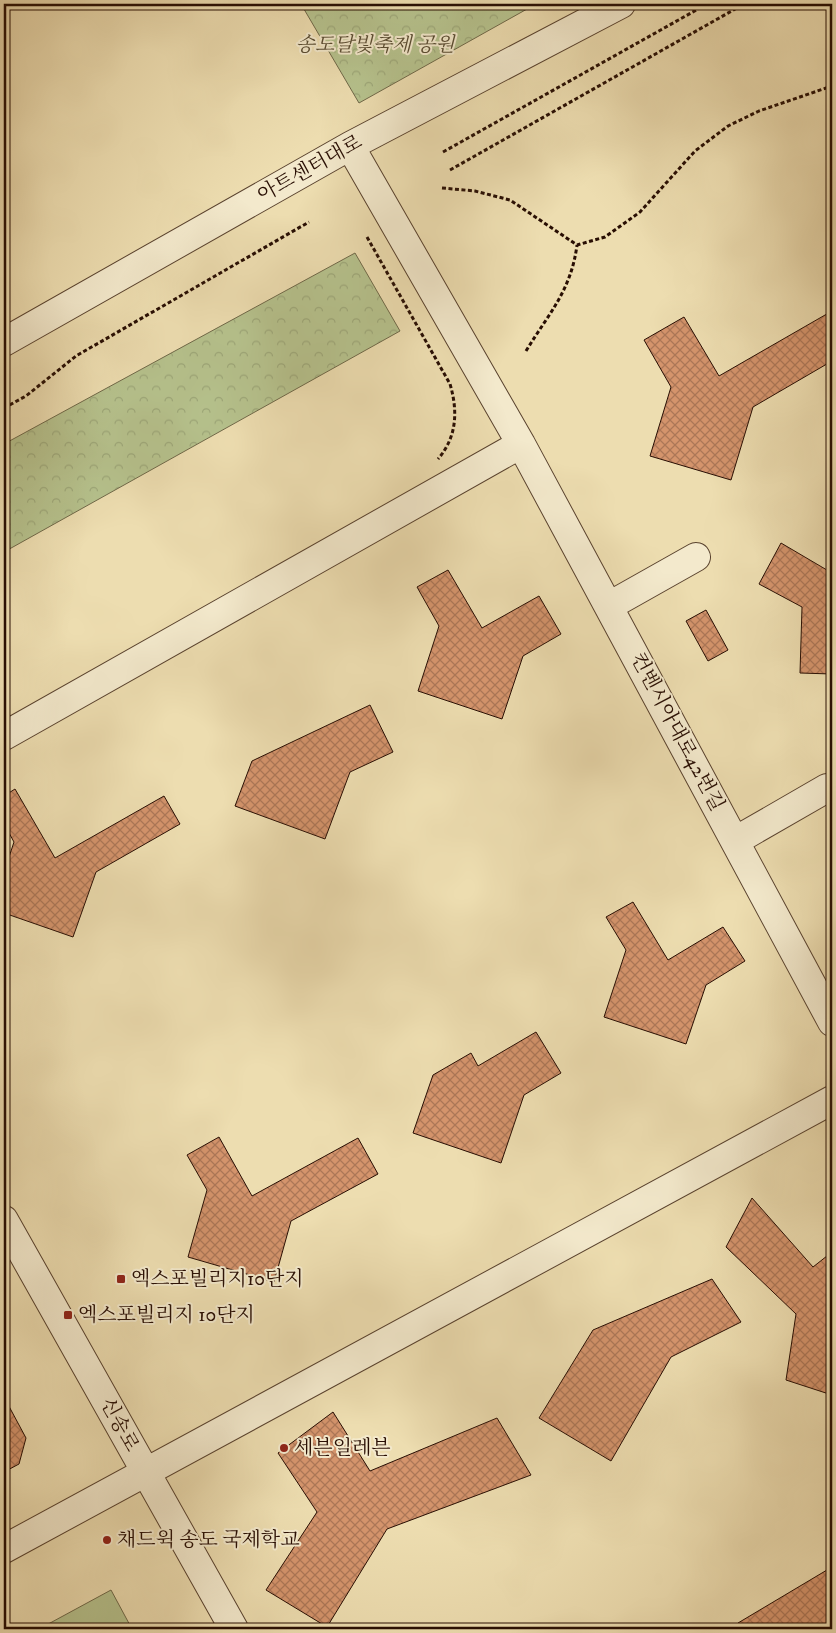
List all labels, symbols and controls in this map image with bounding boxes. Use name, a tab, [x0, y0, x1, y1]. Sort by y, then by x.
park label: 송도달빛축제 공원	[296, 33, 456, 58]
street label: 아트센터대로	[253, 130, 367, 208]
street label: 컨벤시아대로42번길	[625, 648, 729, 816]
place label: 엑스포빌리지10단지	[131, 1267, 304, 1292]
marker: 엑스포빌리지10단지	[115, 1273, 127, 1285]
place label: 엑스포빌리지 10단지	[78, 1303, 255, 1328]
marker: 엑스포빌리지 10단지	[62, 1309, 74, 1321]
street label: 신송로	[94, 1394, 144, 1456]
place label: 세븐일레븐	[294, 1436, 391, 1461]
marker: 세븐일레븐	[278, 1442, 290, 1454]
place label: 채드윅 송도 국제학교	[117, 1528, 300, 1553]
marker: 채드윅 송도 국제학교	[101, 1534, 113, 1546]

